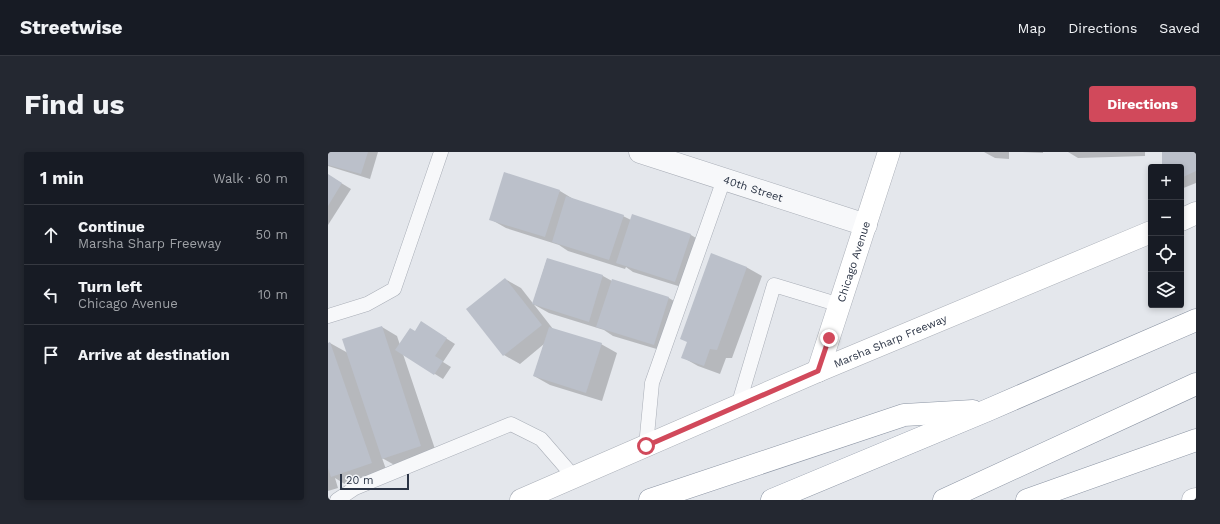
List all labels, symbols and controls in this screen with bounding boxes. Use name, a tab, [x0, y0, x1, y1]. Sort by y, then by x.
text: Streetwise	[20, 16, 123, 39]
text: Map	[1018, 20, 1046, 36]
text: Directions	[1068, 20, 1137, 36]
text: Saved	[1159, 20, 1200, 36]
button: Directions	[1089, 86, 1196, 122]
text: Find us	[24, 88, 124, 121]
map controls	[1148, 164, 1184, 308]
button: +	[1148, 164, 1184, 200]
text: 1 min	[40, 168, 84, 188]
text: Walk · 60 m	[213, 171, 288, 186]
street label: 40th Street	[722, 173, 785, 204]
button: −	[1148, 200, 1184, 236]
text: Continue	[78, 218, 145, 236]
street label: Chicago Avenue	[834, 219, 873, 304]
icon: ahead	[40, 224, 62, 246]
text: 50 m	[256, 227, 288, 242]
text: Marsha Sharp Freeway	[78, 236, 221, 251]
button: locate	[1148, 236, 1184, 272]
button: layers	[1148, 272, 1184, 308]
text: Turn left	[78, 278, 142, 296]
icon: left	[40, 284, 62, 306]
text: 10 m	[258, 287, 288, 302]
text: Chicago Avenue	[78, 296, 178, 311]
street label: Marsha Sharp Freeway	[832, 311, 949, 370]
route end	[820, 329, 838, 347]
icon: arrive	[40, 344, 62, 366]
text: Arrive at destination	[78, 346, 230, 364]
route start	[637, 437, 655, 455]
scale bar	[340, 472, 409, 491]
text: 20 m	[346, 474, 374, 487]

